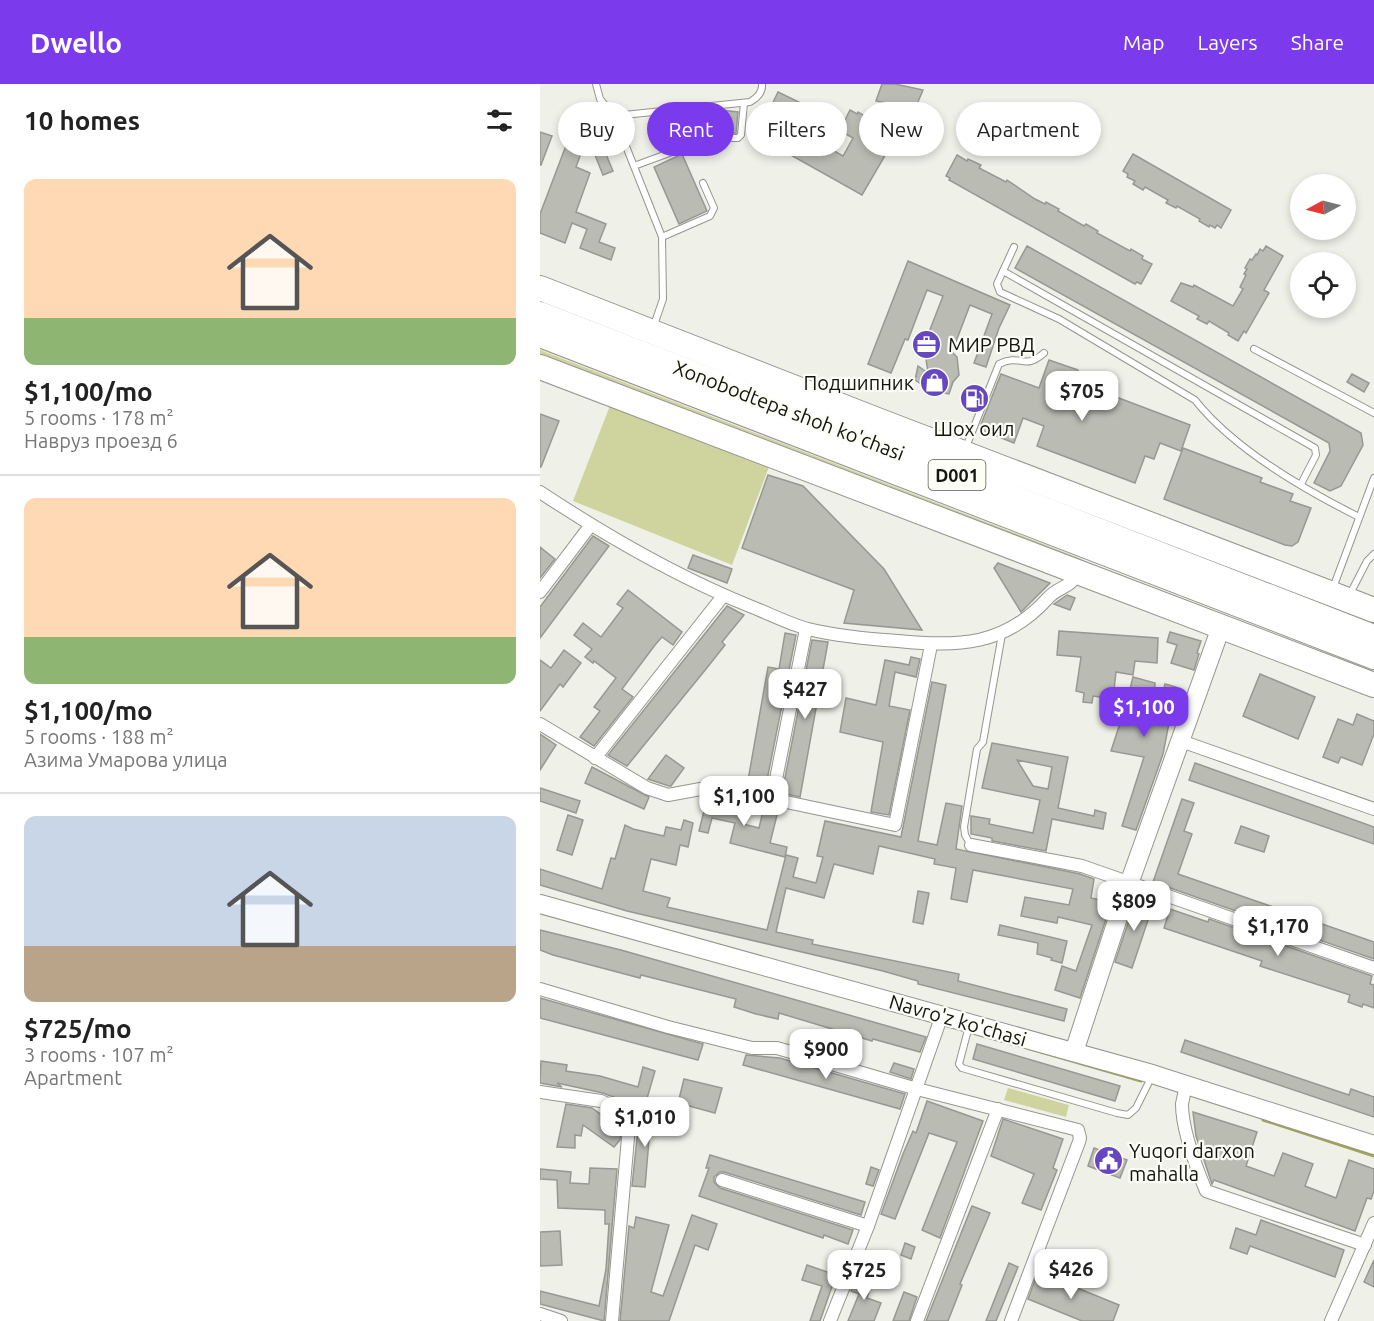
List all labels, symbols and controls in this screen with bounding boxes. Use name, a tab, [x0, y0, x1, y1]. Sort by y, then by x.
text: Dwello	[30, 27, 122, 58]
text: Map	[1123, 30, 1164, 54]
text: Layers	[1197, 30, 1258, 54]
text: Share	[1291, 30, 1344, 54]
chip: Buy	[558, 102, 635, 156]
chip: Rent	[647, 102, 734, 156]
chip: Filters	[746, 102, 847, 156]
chip: New	[859, 102, 944, 156]
chip: Apartment	[956, 102, 1101, 156]
icon: filters	[483, 104, 516, 137]
text: 10 homes	[24, 106, 140, 135]
north arrow	[1290, 174, 1356, 240]
map controls	[1290, 174, 1356, 318]
icon: home	[216, 218, 324, 326]
button: locate	[1290, 252, 1356, 318]
office icon: МИР РВД	[911, 328, 943, 360]
place label: МИР РВД	[948, 333, 1035, 356]
street label: Xonobodtepa shoh ko'chasi	[670, 355, 908, 465]
shop icon: Подшипник	[919, 366, 951, 398]
place label: Подшипник	[803, 371, 914, 394]
pin: $705	[1046, 371, 1118, 422]
text: $1,100/mo	[24, 377, 153, 406]
text: $705	[1059, 379, 1105, 402]
fuel station icon: Шох оил	[958, 382, 990, 414]
text: 5 rooms · 178 m²	[24, 406, 174, 429]
place label: Шох оил	[934, 417, 1014, 440]
text: Навруз проезд 6	[24, 429, 178, 452]
road number: D001	[928, 460, 986, 490]
icon: home	[216, 537, 324, 645]
pin: $427	[769, 669, 841, 720]
text: $427	[782, 677, 828, 700]
pin: $1,100	[1095, 687, 1193, 738]
text: $1,100	[1113, 695, 1175, 718]
text: $1,100/mo	[24, 696, 153, 725]
text: 5 rooms · 188 m²	[24, 725, 174, 748]
text: Азима Умарова улица	[24, 748, 228, 771]
pin: $1,100	[695, 776, 793, 827]
text: $1,100	[713, 784, 775, 807]
icon: home	[216, 855, 324, 963]
pin: $809	[1098, 881, 1170, 932]
text: $809	[1111, 889, 1157, 912]
pin: $1,170	[1229, 906, 1327, 957]
text: $1,170	[1247, 914, 1309, 937]
street label: Navro'z ko'chasi	[887, 989, 1029, 1051]
text: $725/mo	[24, 1014, 132, 1043]
pin: $900	[790, 1029, 862, 1080]
text: $900	[803, 1037, 849, 1060]
text: 3 rooms · 107 m²	[24, 1043, 174, 1066]
text: Apartment	[24, 1066, 122, 1089]
pin: $1,010	[596, 1097, 694, 1148]
text: $1,010	[614, 1105, 676, 1128]
place label: Yuqori darxon mahalla	[1129, 1139, 1255, 1185]
public building icon: Yuqori darxon mahalla	[1092, 1145, 1124, 1177]
pin: $426	[1035, 1249, 1107, 1300]
pin: $725	[828, 1250, 900, 1301]
text: $426	[1048, 1257, 1094, 1280]
text: $725	[841, 1258, 887, 1281]

